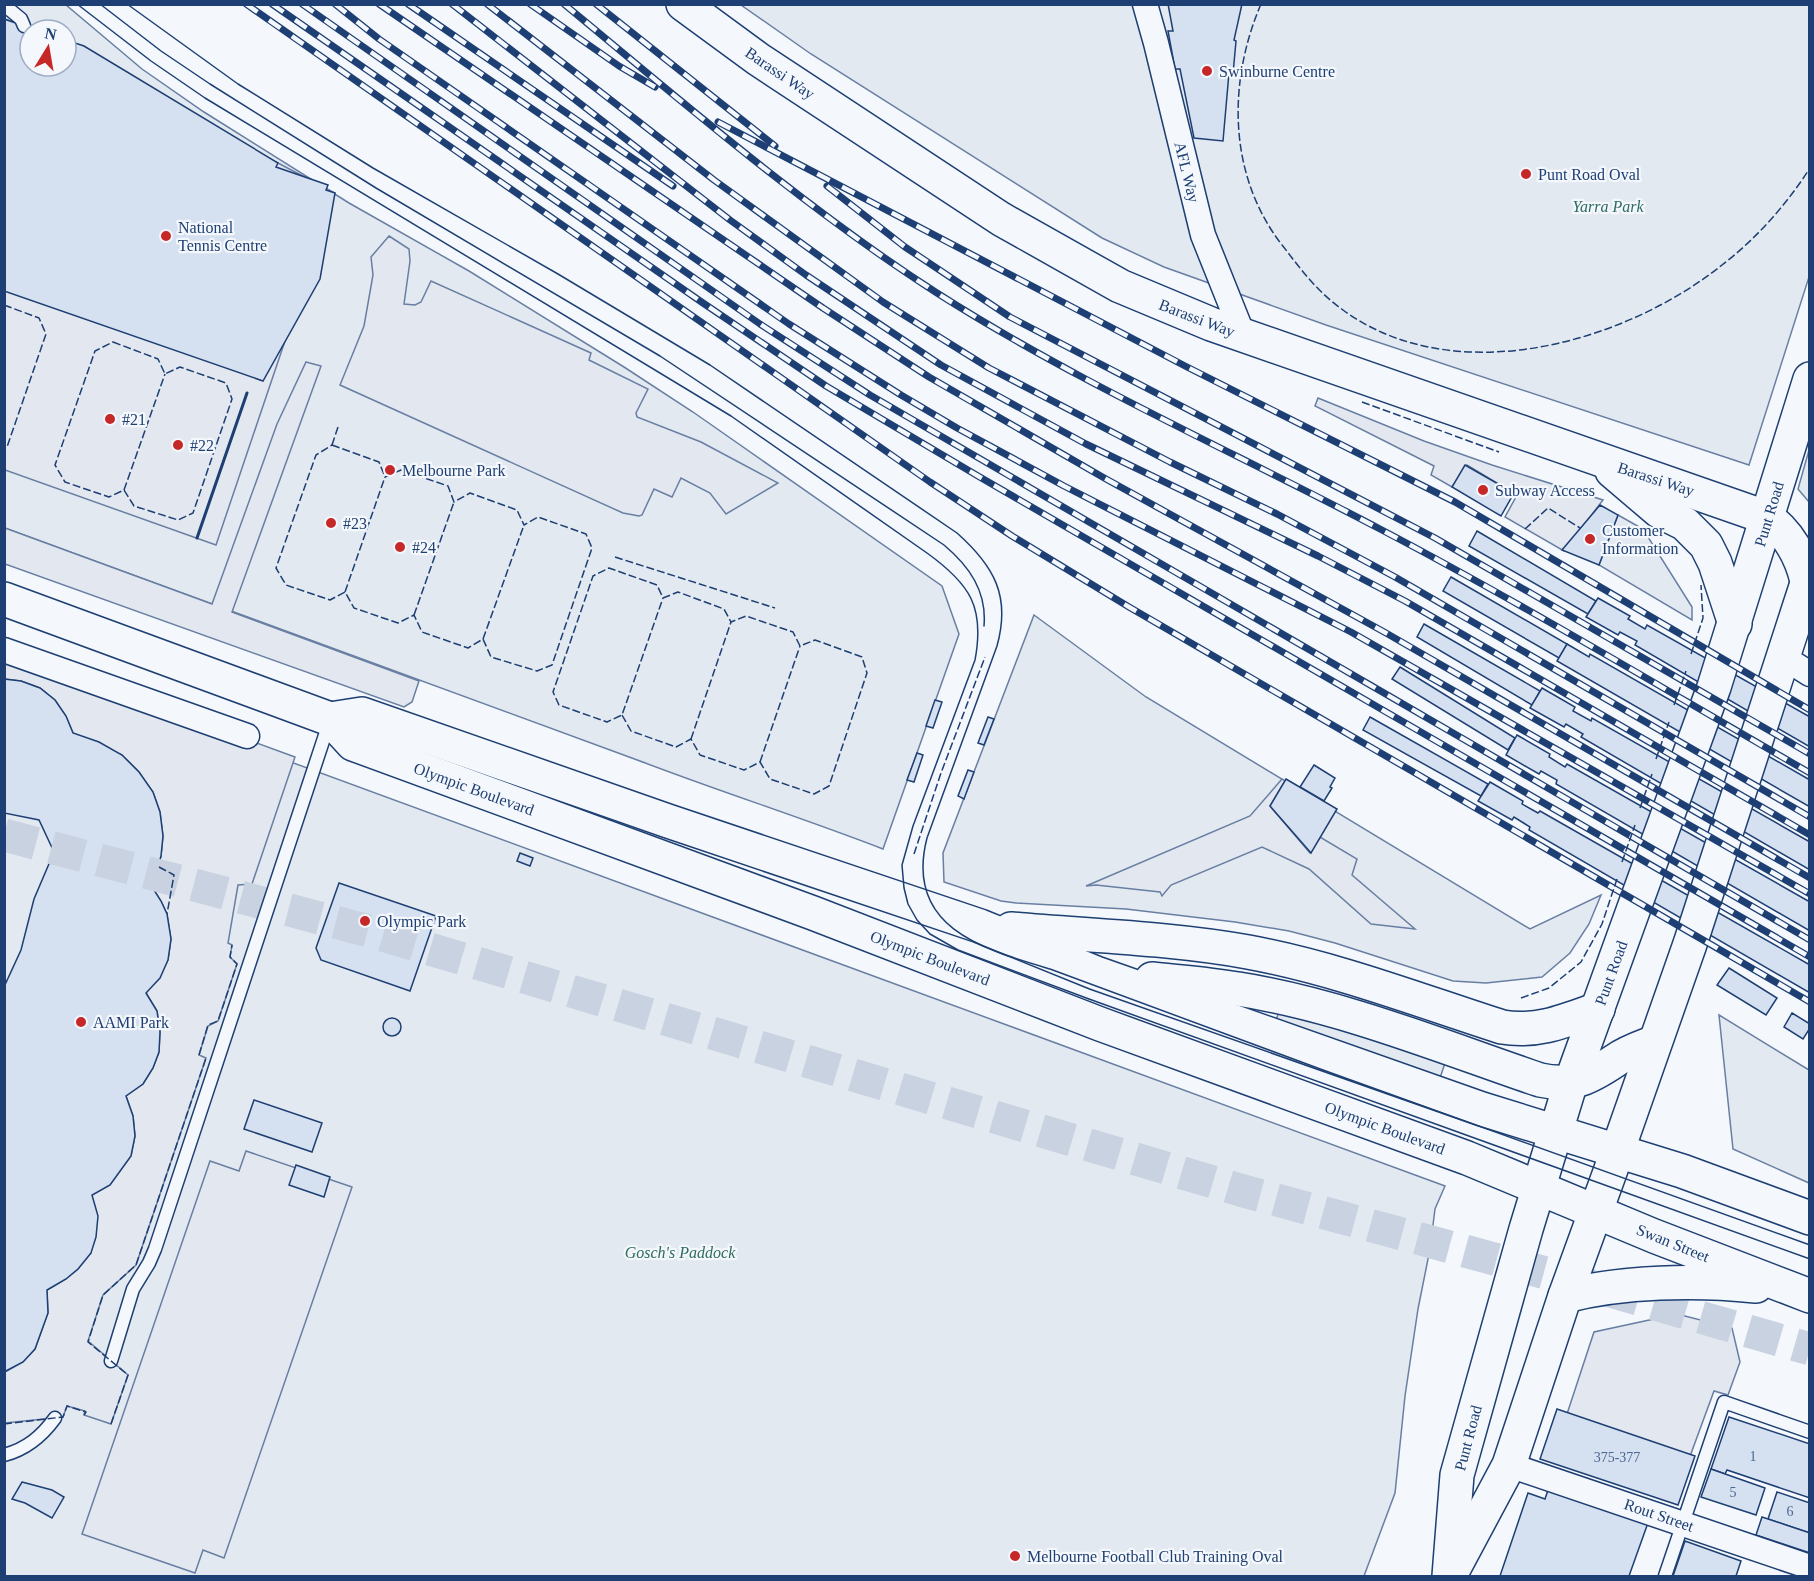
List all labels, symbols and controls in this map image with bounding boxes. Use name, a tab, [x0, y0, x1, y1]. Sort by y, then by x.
north arrow	[18, 18, 78, 78]
text: N	[43, 24, 58, 43]
street label: Barassi Way	[742, 44, 818, 103]
place label: Swinburne Centre	[1219, 63, 1335, 80]
marker: Swinburne Centre	[1200, 64, 1214, 78]
street label: AFL Way	[1170, 140, 1203, 205]
place label: Punt Road Oval	[1538, 166, 1641, 183]
marker: Punt Road Oval	[1519, 167, 1533, 181]
park label: Yarra Park	[1573, 198, 1644, 215]
place label: National Tennis Centre	[178, 219, 267, 254]
marker: National Tennis Centre	[159, 229, 173, 243]
street label: Barassi Way	[1156, 296, 1237, 341]
place label: #21	[122, 411, 146, 428]
marker: #21	[103, 412, 117, 426]
place label: #22	[190, 437, 214, 454]
marker: #22	[171, 438, 185, 452]
street label: Barassi Way	[1615, 459, 1697, 500]
place label: Melbourne Park	[402, 462, 506, 479]
marker: Melbourne Park	[383, 463, 397, 477]
street label: Punt Road	[1751, 479, 1787, 549]
place label: Subway Access	[1495, 482, 1595, 500]
marker: Subway Access	[1476, 483, 1490, 497]
place label: #23	[343, 515, 367, 532]
marker: #23	[324, 516, 338, 530]
place label: Customer Information	[1602, 522, 1678, 557]
marker: Customer Information	[1583, 532, 1597, 546]
place label: #24	[412, 539, 436, 556]
marker: #24	[393, 540, 407, 554]
street label: Olympic Boulevard	[411, 759, 536, 820]
place label: Olympic Park	[377, 913, 466, 931]
marker: Olympic Park	[358, 914, 372, 928]
street label: Olympic Boulevard	[867, 927, 992, 990]
street label: Punt Road	[1592, 939, 1630, 1007]
place label: AAMI Park	[93, 1014, 169, 1031]
marker: AAMI Park	[74, 1015, 88, 1029]
street label: Olympic Boulevard	[1322, 1098, 1447, 1159]
street label: Swan Street	[1634, 1221, 1712, 1265]
park label: Gosch's Paddock	[625, 1244, 736, 1261]
street label: Punt Road	[1451, 1403, 1485, 1473]
house number: 1	[1750, 1449, 1757, 1464]
house number: 375-377	[1594, 1450, 1640, 1465]
house number: 5	[1730, 1485, 1737, 1500]
street label: Rout Street	[1622, 1495, 1697, 1535]
house number: 6	[1787, 1504, 1794, 1519]
place label: Melbourne Football Club Training Oval	[1027, 1548, 1284, 1566]
marker: Melbourne Football Club Training Oval	[1008, 1549, 1022, 1563]

